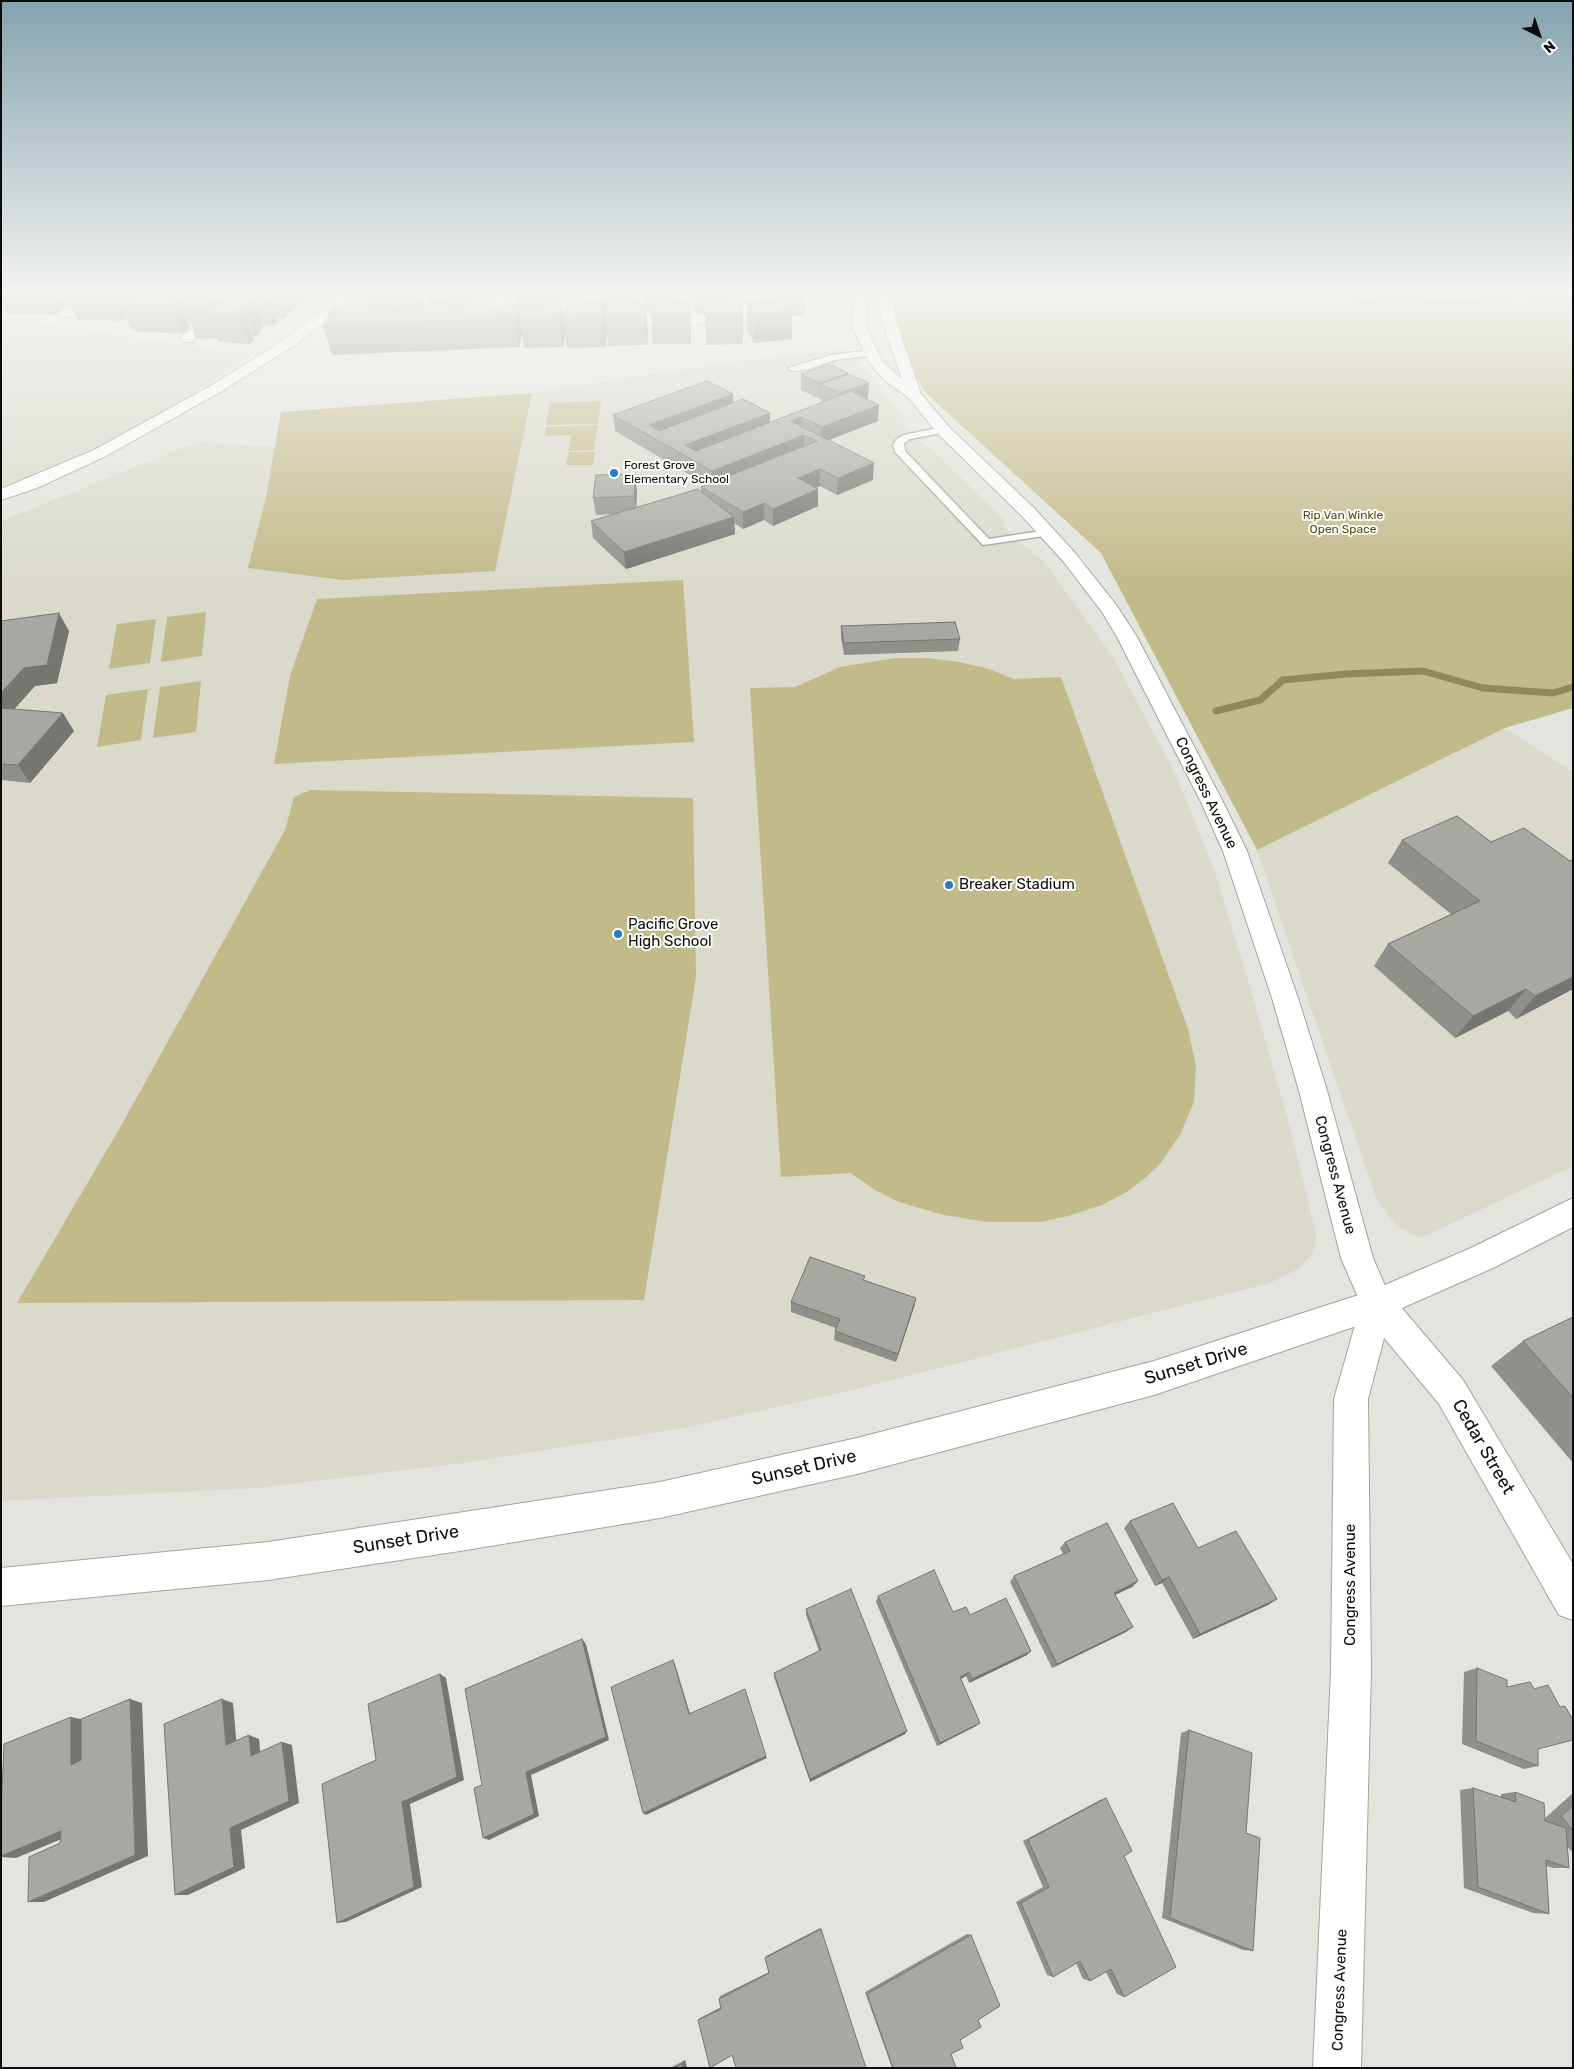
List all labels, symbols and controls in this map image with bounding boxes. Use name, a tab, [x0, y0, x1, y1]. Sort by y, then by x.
north arrow	[1514, 10, 1564, 60]
text: N	[1540, 37, 1559, 56]
place label: Forest Grove Elementary School	[624, 459, 729, 487]
marker: Forest Grove Elementary School	[608, 467, 620, 479]
park label: Rip Van Winkle Open Space	[1303, 509, 1383, 537]
street label: Congress Avenue	[1171, 734, 1241, 852]
place label: Breaker Stadium	[959, 876, 1075, 894]
marker: Breaker Stadium	[943, 879, 955, 891]
place label: Pacific Grove High School	[628, 916, 718, 951]
marker: Pacific Grove High School	[612, 928, 624, 940]
street label: Congress Avenue	[1311, 1114, 1359, 1236]
street label: Sunset Drive	[1142, 1338, 1250, 1390]
street label: Cedar Street	[1447, 1396, 1519, 1498]
street label: Sunset Drive	[749, 1445, 859, 1491]
street label: Sunset Drive	[352, 1521, 460, 1559]
street label: Congress Avenue	[1342, 1524, 1360, 1646]
street label: Congress Avenue	[1329, 1929, 1351, 2051]

